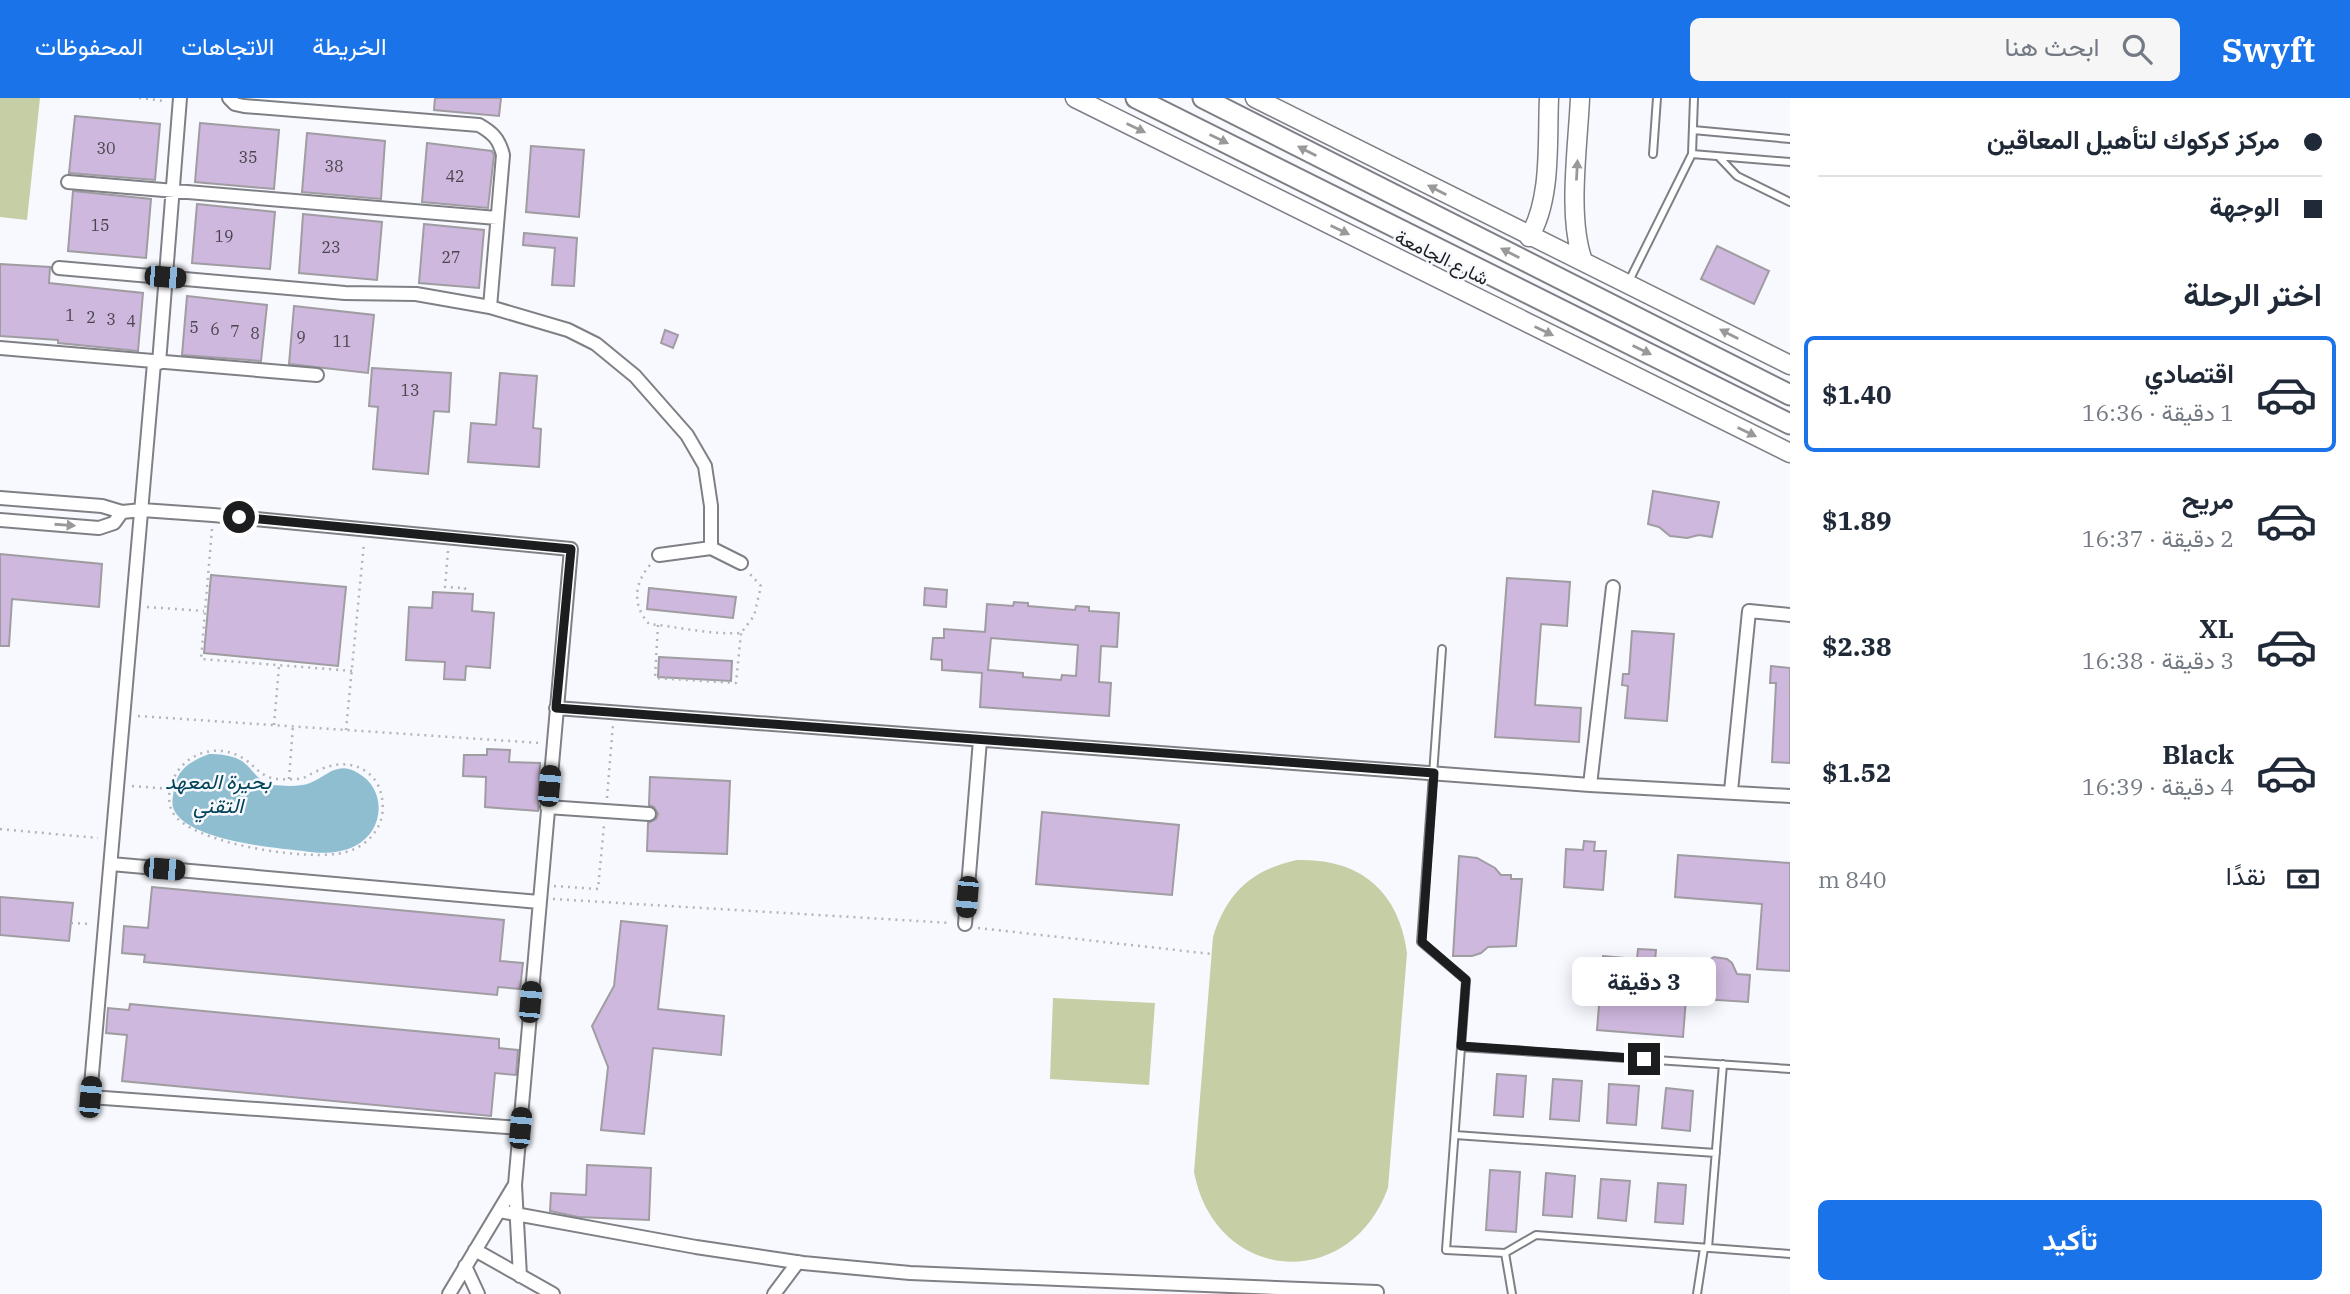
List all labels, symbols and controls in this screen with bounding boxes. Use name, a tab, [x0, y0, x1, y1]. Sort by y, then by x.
search box	[1690, 18, 2180, 81]
text: Swyft	[2222, 28, 2315, 71]
text: ابحث هنا	[2004, 29, 2100, 63]
text: المحفوظات	[35, 30, 143, 62]
text: الاتجاهات	[181, 30, 274, 62]
text: الخريطة	[312, 30, 387, 62]
icon: search	[2118, 30, 2156, 68]
text: مركز كركوك لتأهيل المعاقين	[1987, 122, 2280, 156]
one-way arrow	[1126, 123, 1146, 134]
one-way arrow	[1209, 134, 1229, 145]
house number: 30	[96, 138, 116, 158]
one-way arrow	[1297, 145, 1317, 157]
house number: 35	[238, 147, 258, 167]
house number: 38	[324, 156, 344, 176]
one-way arrow	[1571, 158, 1582, 180]
house number: 42	[445, 166, 465, 186]
one-way arrow	[1427, 184, 1447, 196]
text: الوجهة	[2209, 189, 2280, 223]
house number: 15	[90, 215, 110, 235]
one-way arrow	[1330, 224, 1350, 235]
street label: شارع الجامعة	[1391, 224, 1493, 291]
house number: 19	[214, 226, 234, 246]
house number: 23	[321, 237, 341, 257]
house number: 27	[441, 247, 461, 267]
one-way arrow	[1500, 248, 1520, 260]
car	[144, 265, 187, 289]
text: اختر الرحلة	[2183, 273, 2322, 315]
house number: 1	[65, 305, 75, 325]
house number: 2	[86, 307, 96, 327]
house number: 3	[106, 309, 116, 329]
house number: 4	[126, 311, 136, 331]
house number: 5	[189, 317, 199, 337]
house number: 6	[210, 319, 220, 339]
house number: 7	[230, 321, 240, 341]
house number: 8	[250, 323, 260, 343]
one-way arrow	[1534, 325, 1554, 336]
house number: 9	[296, 327, 306, 347]
one-way arrow	[1719, 328, 1739, 339]
house number: 11	[332, 331, 352, 351]
one-way arrow	[1632, 344, 1652, 355]
text: اقتصادي	[2145, 356, 2234, 390]
icon: car	[2255, 363, 2318, 426]
text: $1.40	[1822, 377, 1892, 411]
house number: 13	[400, 380, 420, 400]
text: 1 دقيقة · 16:36	[2082, 397, 2234, 427]
one-way arrow	[1737, 427, 1757, 438]
text: مريح	[2182, 482, 2234, 516]
icon: car	[2255, 489, 2318, 552]
route start	[223, 501, 255, 533]
text: $1.89	[1822, 503, 1892, 537]
one-way arrow	[54, 520, 76, 531]
text: 2 دقيقة · 16:37	[2082, 523, 2234, 553]
text: XL	[2199, 611, 2234, 645]
icon: car	[2255, 615, 2318, 678]
text: $2.38	[1822, 629, 1892, 663]
text: 3 دقيقة · 16:38	[2082, 645, 2234, 675]
text: Black	[2162, 737, 2234, 771]
icon: car	[2255, 741, 2318, 804]
text: $1.52	[1822, 755, 1892, 789]
car	[537, 764, 562, 808]
water label: بحيرة المعهد التقني	[165, 767, 272, 823]
text: 4 دقيقة · 16:39	[2082, 771, 2234, 801]
car	[143, 857, 186, 881]
text: نقدًا	[2226, 858, 2266, 892]
icon: cash	[2284, 860, 2322, 898]
text: 840 m	[1818, 864, 1887, 894]
car	[955, 875, 980, 919]
callout: 3 دقيقة	[1572, 958, 1716, 1006]
text: 3 دقيقة	[1607, 966, 1681, 996]
car	[518, 980, 543, 1024]
route end	[1628, 1043, 1660, 1075]
car	[78, 1075, 103, 1119]
car	[508, 1106, 533, 1150]
button: تأكيد	[1818, 1200, 2322, 1280]

